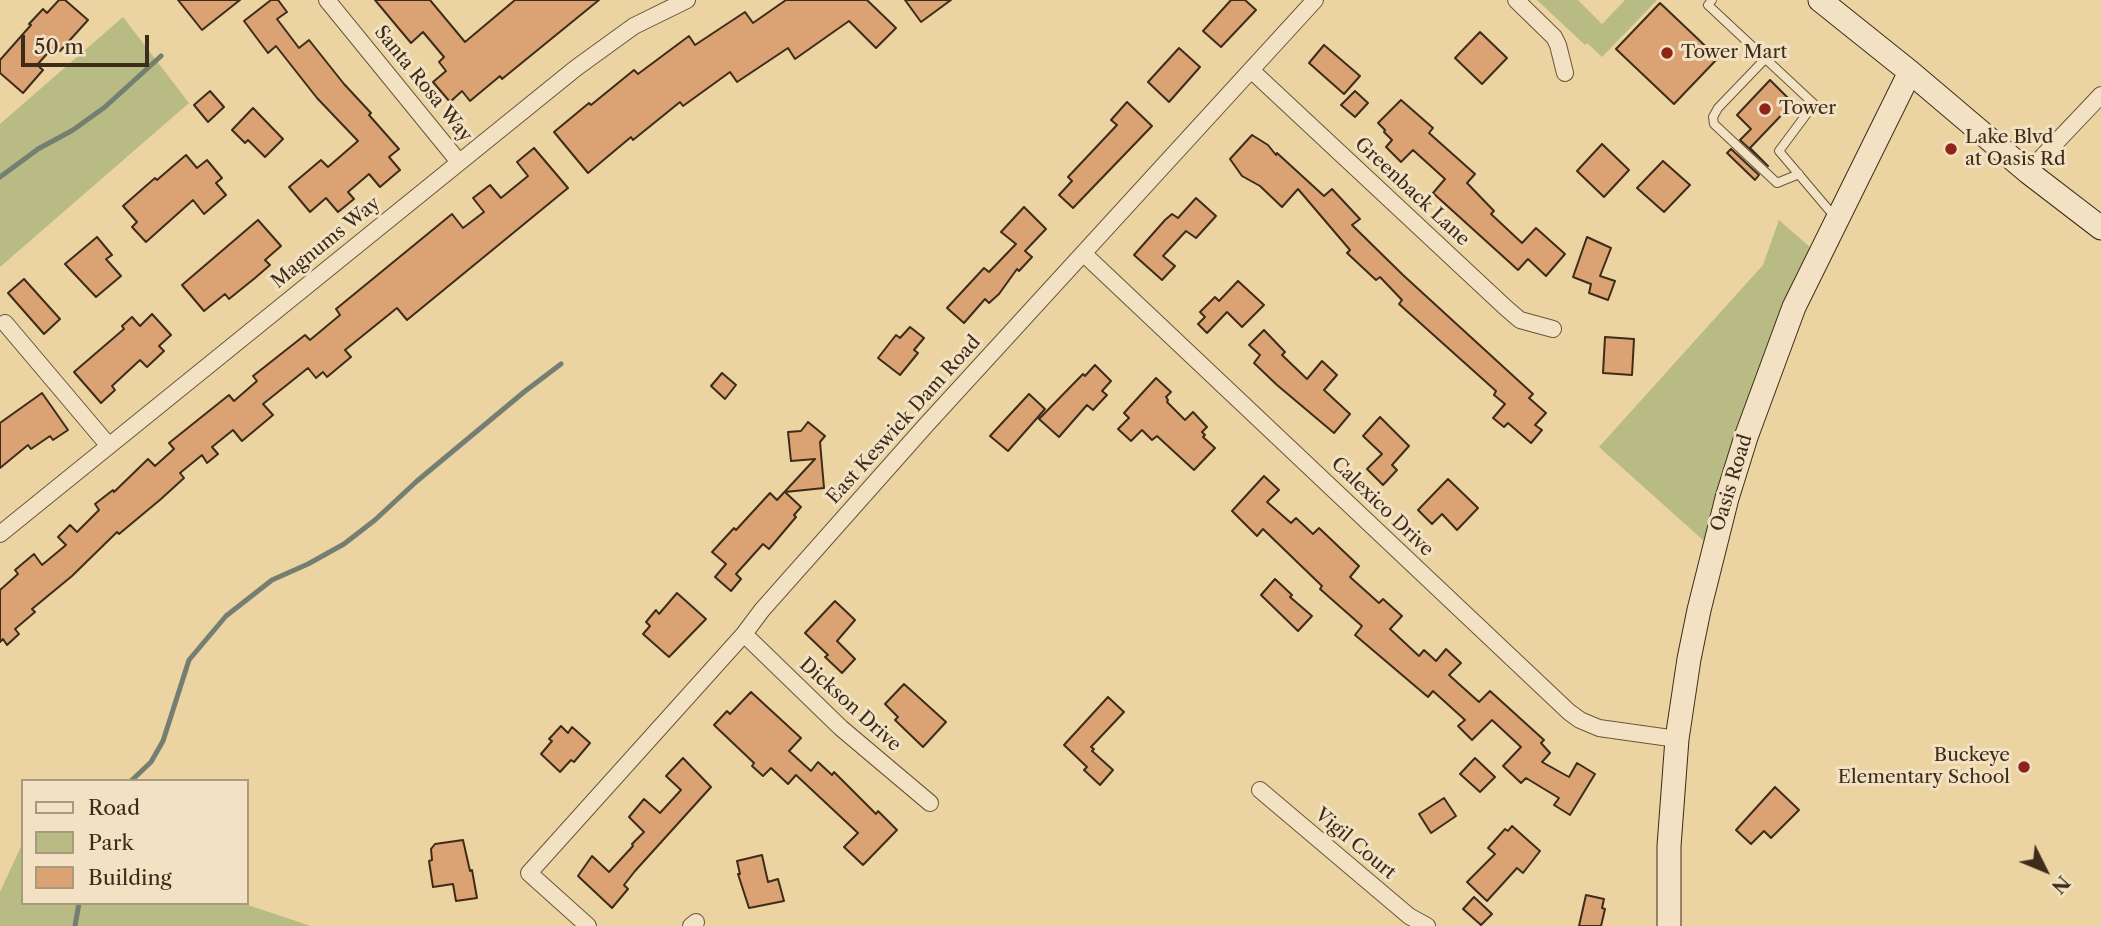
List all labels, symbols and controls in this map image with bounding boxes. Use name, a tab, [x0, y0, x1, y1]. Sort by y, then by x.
scale bar	[24, 21, 152, 65]
street label: Santa Rosa Way	[369, 21, 477, 147]
text: 50 m	[34, 34, 84, 59]
place label: Tower Mart	[1681, 42, 1787, 64]
marker: Tower Mart	[1659, 45, 1675, 61]
place label: Tower	[1779, 98, 1836, 120]
marker: Tower	[1757, 101, 1773, 117]
place label: Lake Blvd at Oasis Rd	[1965, 127, 2065, 171]
street label: Greenback Lane	[1350, 133, 1474, 251]
marker: Lake Blvd at Oasis Rd	[1943, 141, 1959, 157]
street label: Magnums Way	[267, 192, 385, 294]
street label: East Keswick Dam Road	[822, 331, 986, 509]
street label: Oasis Road	[1706, 432, 1758, 534]
street label: Calexico Drive	[1326, 453, 1438, 561]
street label: Dickson Drive	[795, 654, 905, 756]
place label: Buckeye Elementary School	[1838, 745, 2010, 789]
marker: Buckeye Elementary School	[2016, 759, 2032, 775]
legend	[21, 779, 248, 905]
text: Road	[88, 795, 140, 820]
street label: Vigil Court	[1310, 804, 1400, 884]
text: Park	[88, 830, 134, 855]
north arrow	[2010, 835, 2080, 905]
text: Building	[88, 865, 172, 890]
text: N	[2047, 871, 2075, 899]

